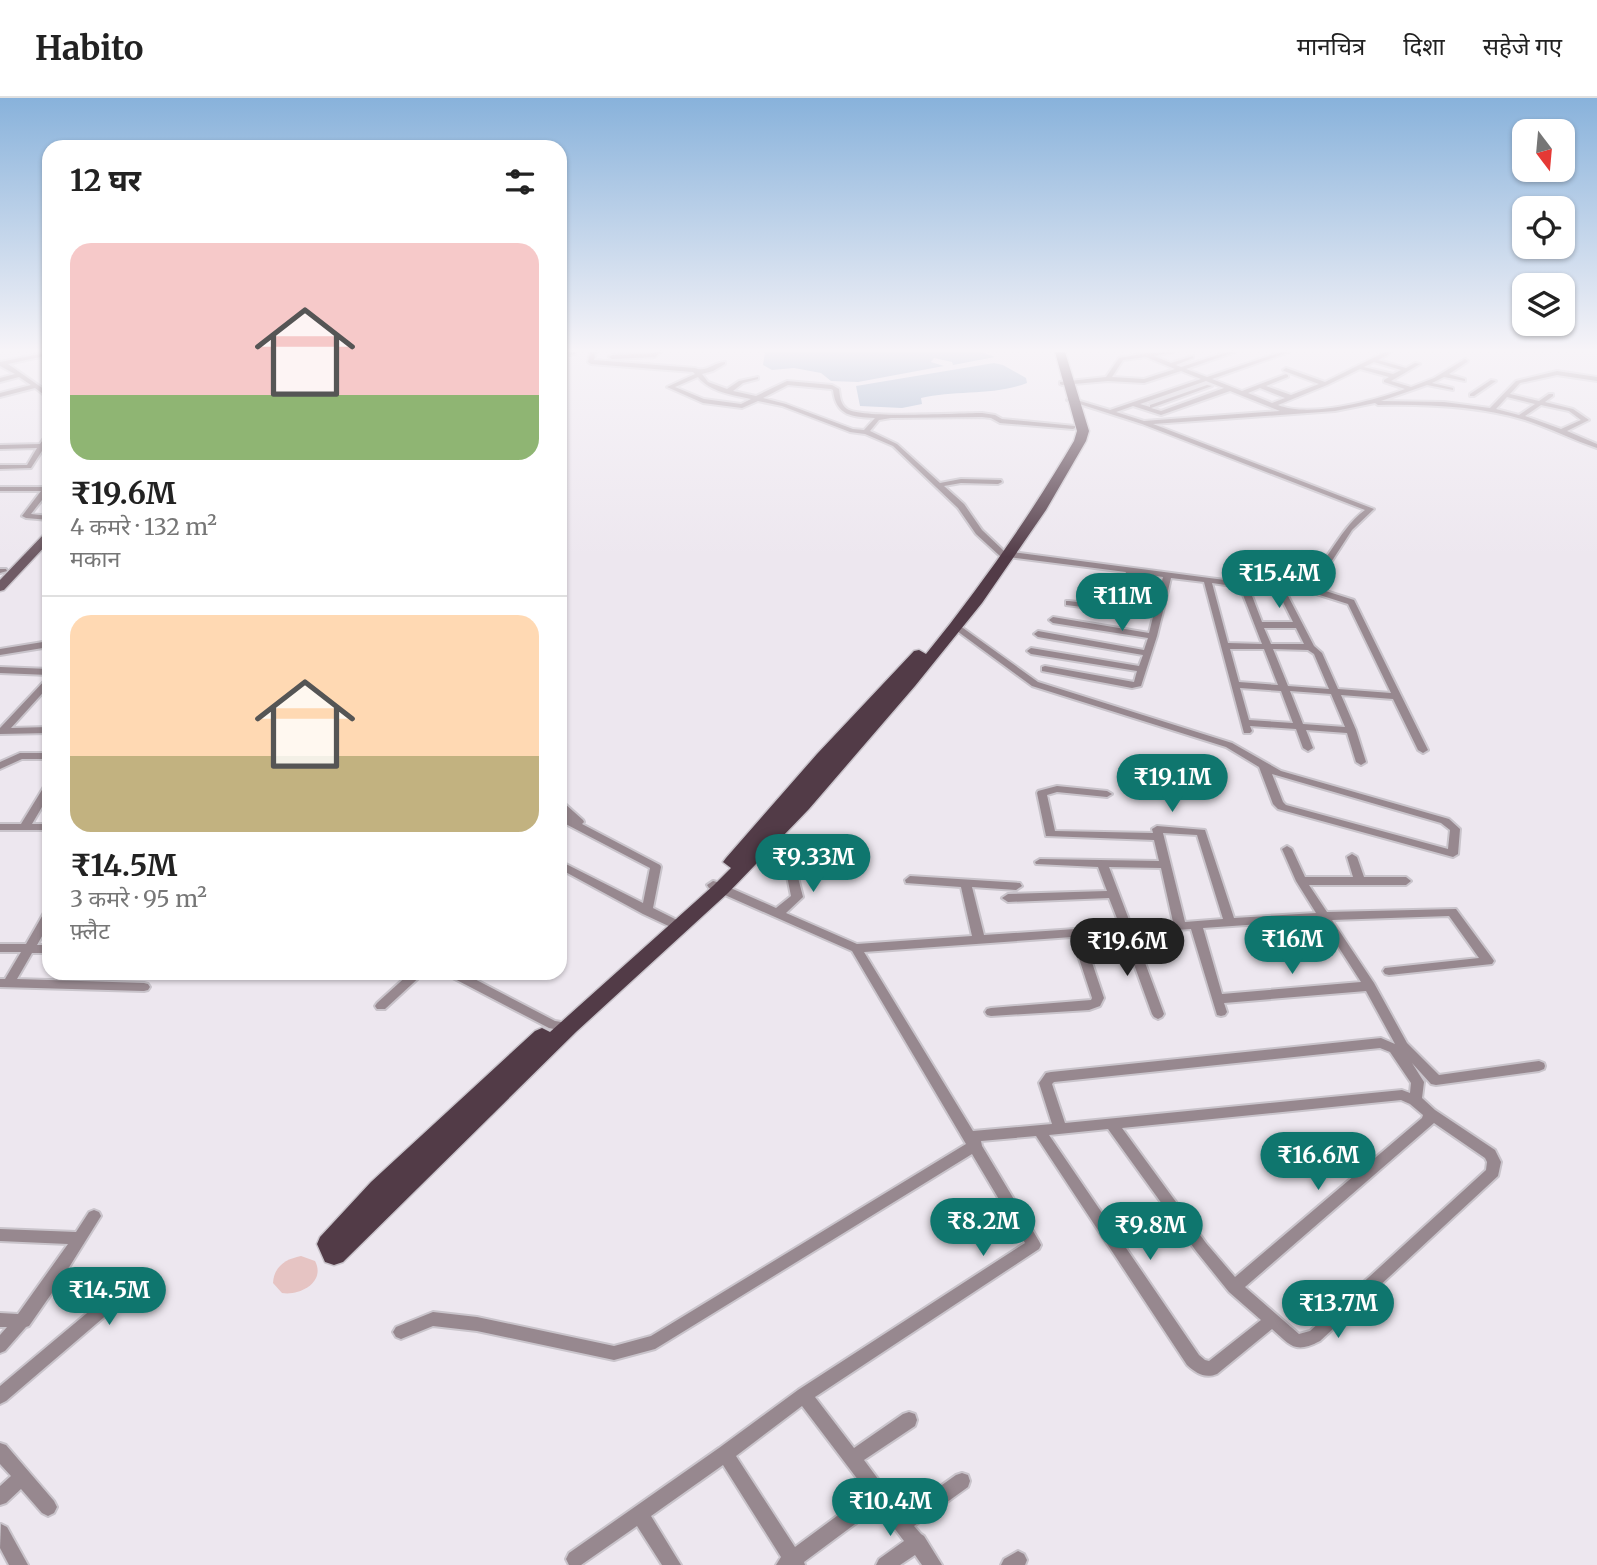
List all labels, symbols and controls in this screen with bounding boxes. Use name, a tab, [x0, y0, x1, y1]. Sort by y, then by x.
text: Habito	[35, 28, 143, 69]
text: मानचित्र	[1297, 31, 1365, 62]
text: दिशा	[1403, 31, 1445, 62]
text: सहेजे गए	[1483, 31, 1562, 62]
north arrow	[1512, 119, 1575, 182]
map controls	[1512, 119, 1575, 336]
text: 12 घर	[70, 161, 141, 199]
icon: filters	[501, 163, 539, 201]
button: locate	[1512, 196, 1575, 259]
button: layers	[1512, 273, 1575, 336]
icon: home	[242, 289, 368, 415]
text: ₹19.6M	[70, 474, 176, 512]
text: 4 कमरे · 132 m²	[70, 512, 217, 541]
text: मकान	[70, 544, 120, 573]
pin: ₹15.4M	[1222, 550, 1336, 610]
text: ₹15.4M	[1238, 558, 1320, 587]
pin: ₹11M	[1081, 574, 1163, 633]
text: ₹11M	[1092, 581, 1152, 610]
icon: home	[242, 661, 368, 787]
pin: ₹19.1M	[1115, 754, 1229, 814]
text: ₹19.1M	[1133, 762, 1211, 791]
pin: ₹9.33M	[756, 834, 870, 894]
text: ₹9.33M	[771, 842, 855, 871]
text: ₹14.5M	[70, 846, 177, 884]
text: 3 कमरे · 95 m²	[70, 884, 207, 913]
text: फ़्लैट	[70, 916, 110, 945]
pin: ₹16M	[1251, 916, 1333, 976]
pin: ₹19.6M	[1070, 918, 1184, 978]
text: ₹16M	[1261, 924, 1324, 953]
text: ₹19.6M	[1086, 926, 1168, 955]
pin: ₹16.6M	[1261, 1132, 1375, 1192]
text: ₹16.6M	[1277, 1140, 1359, 1169]
pin: ₹8.2M	[934, 1198, 1032, 1258]
pin: ₹9.8M	[1101, 1202, 1199, 1262]
text: ₹8.2M	[946, 1206, 1020, 1235]
text: ₹9.8M	[1114, 1210, 1186, 1239]
pin: ₹14.5M	[52, 1268, 166, 1327]
text: ₹14.5M	[68, 1275, 150, 1304]
pin: ₹13.7M	[1281, 1280, 1395, 1340]
text: ₹13.7M	[1298, 1288, 1378, 1317]
pin: ₹10.4M	[833, 1478, 947, 1538]
text: ₹10.4M	[848, 1486, 932, 1515]

